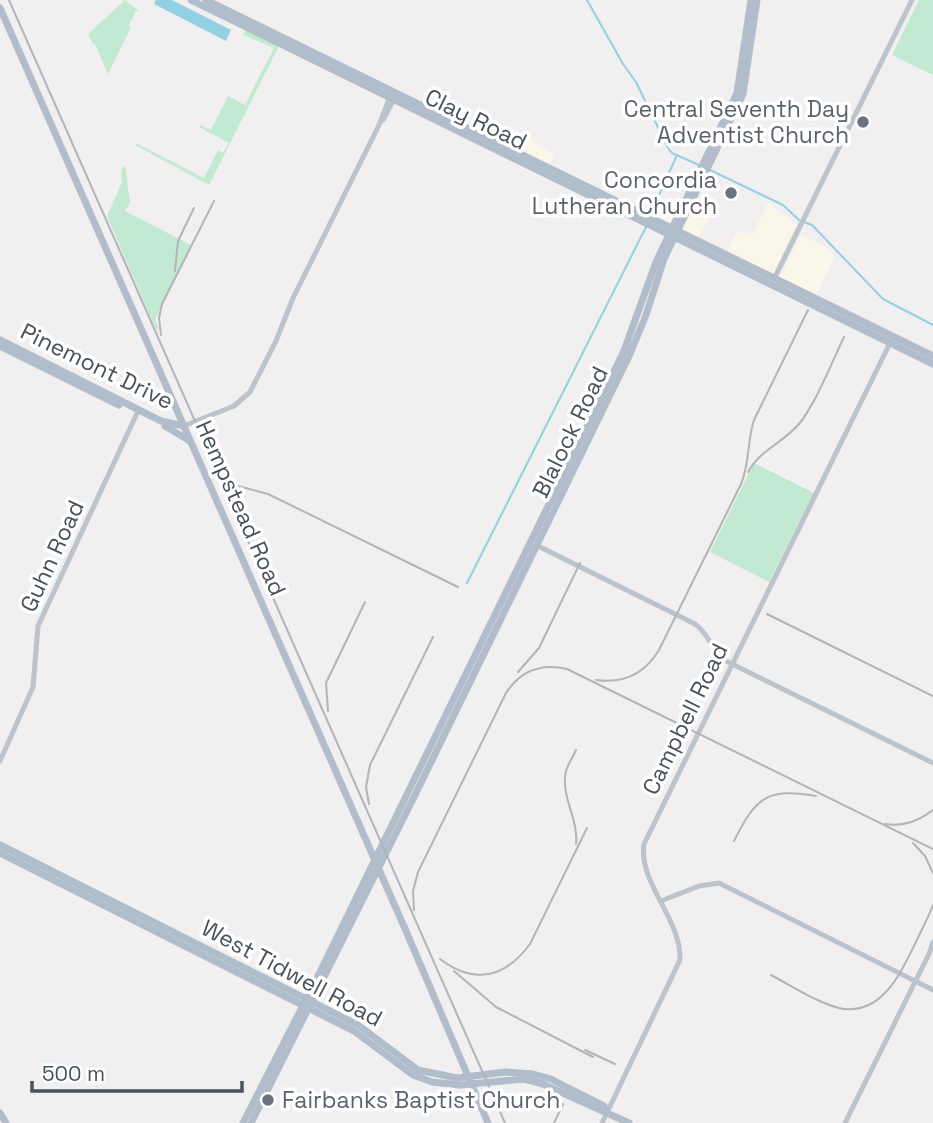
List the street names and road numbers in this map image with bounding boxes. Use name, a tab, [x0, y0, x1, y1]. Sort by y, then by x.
street label: Clay Road	[420, 81, 532, 157]
street label: Pinemont Drive	[16, 316, 178, 416]
street label: Blalock Road	[525, 361, 615, 503]
street label: Hempstead Road	[189, 416, 293, 600]
street label: Guhn Road	[13, 495, 91, 617]
street label: Campbell Road	[635, 638, 735, 800]
street label: West Tidwell Road	[196, 913, 388, 1033]

